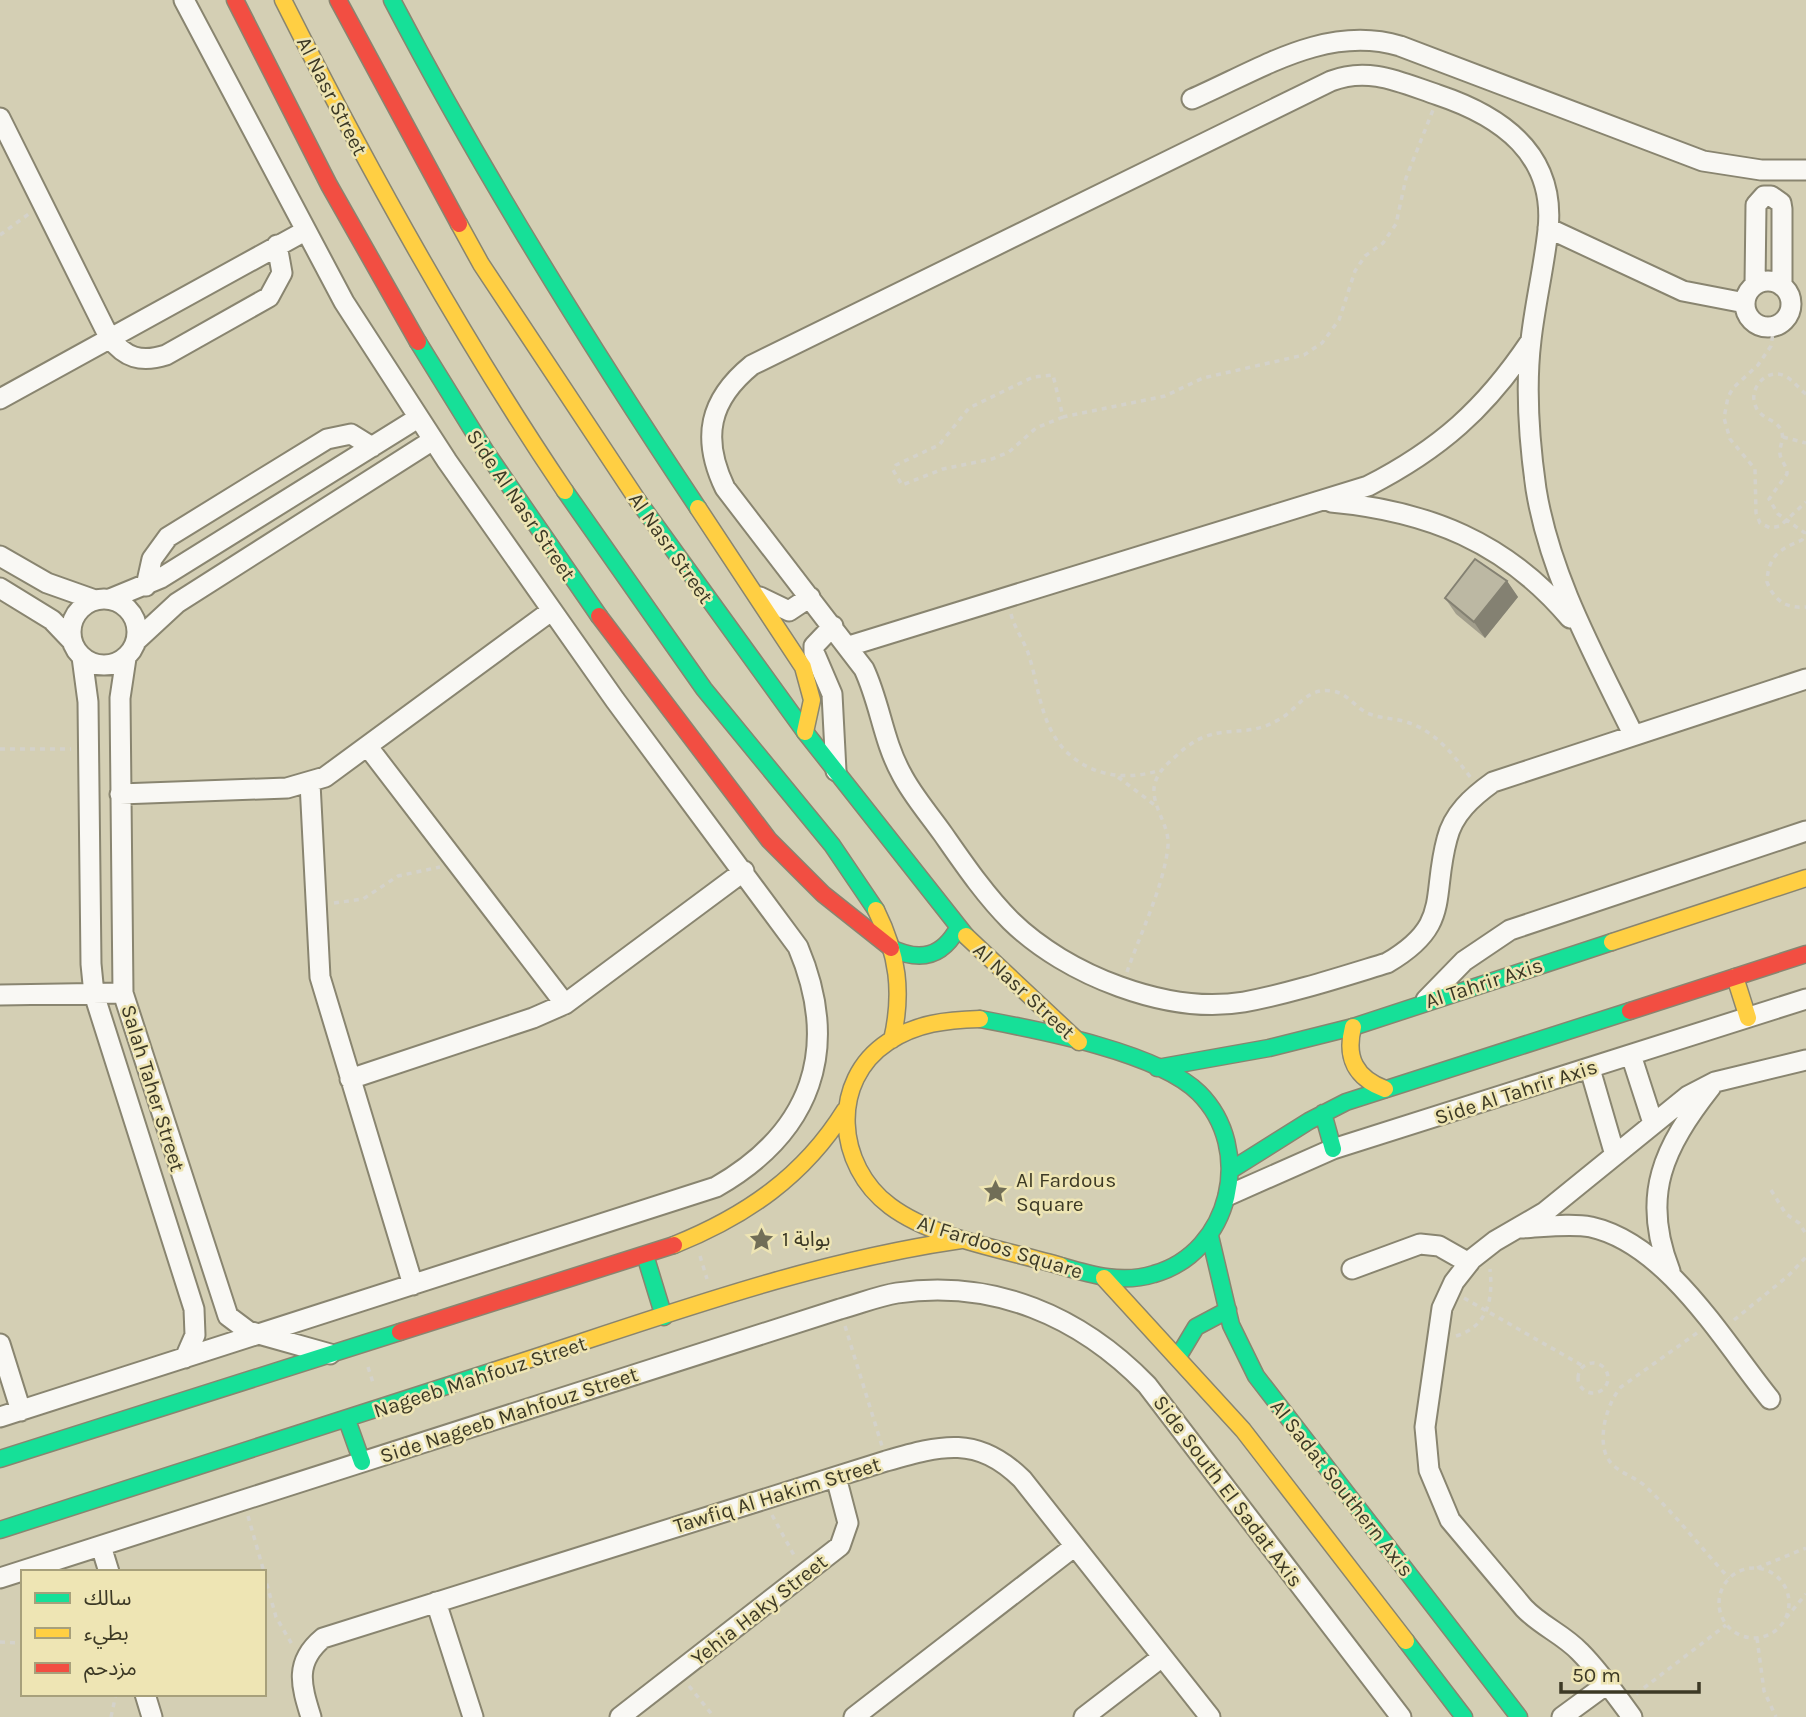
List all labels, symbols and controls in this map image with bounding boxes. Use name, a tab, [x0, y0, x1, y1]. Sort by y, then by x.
street label: Al Nasr Street	[292, 33, 372, 160]
street label: Side Al Nasr Street	[461, 425, 581, 585]
street label: Al Nasr Street	[624, 488, 718, 608]
street label: Al Nasr Street	[968, 938, 1080, 1044]
street label: Al Tahrir Axis	[1422, 953, 1546, 1013]
street label: Salah Taher Street	[116, 1002, 190, 1174]
street label: Side Al Tahrir Axis	[1432, 1054, 1600, 1130]
place label: Al Fardous Square	[1016, 1168, 1116, 1216]
place icon: Al Fardous Square	[982, 1178, 1010, 1206]
street label: Al Fardoos Square	[914, 1210, 1086, 1284]
place icon: بوابة 1	[748, 1225, 776, 1253]
place label: بوابة 1	[782, 1227, 830, 1251]
street label: Nageeb Mahfouz Street	[370, 1331, 590, 1423]
street label: Side Nageeb Mahfouz Street	[377, 1362, 641, 1468]
street label: Side South El Sadat Axis	[1148, 1391, 1308, 1591]
street label: Al Sadat Southern Axis	[1266, 1395, 1418, 1581]
street label: Tawfiq Al Hakim Street	[671, 1452, 883, 1538]
street label: Yehia Haky Street	[686, 1549, 832, 1671]
legend	[21, 1570, 266, 1696]
text: سالك	[84, 1586, 131, 1610]
text: بطيء	[84, 1621, 129, 1649]
scale bar	[1561, 1650, 1699, 1694]
text: مزدحم	[84, 1656, 137, 1683]
text: 50 m	[1572, 1663, 1621, 1687]

